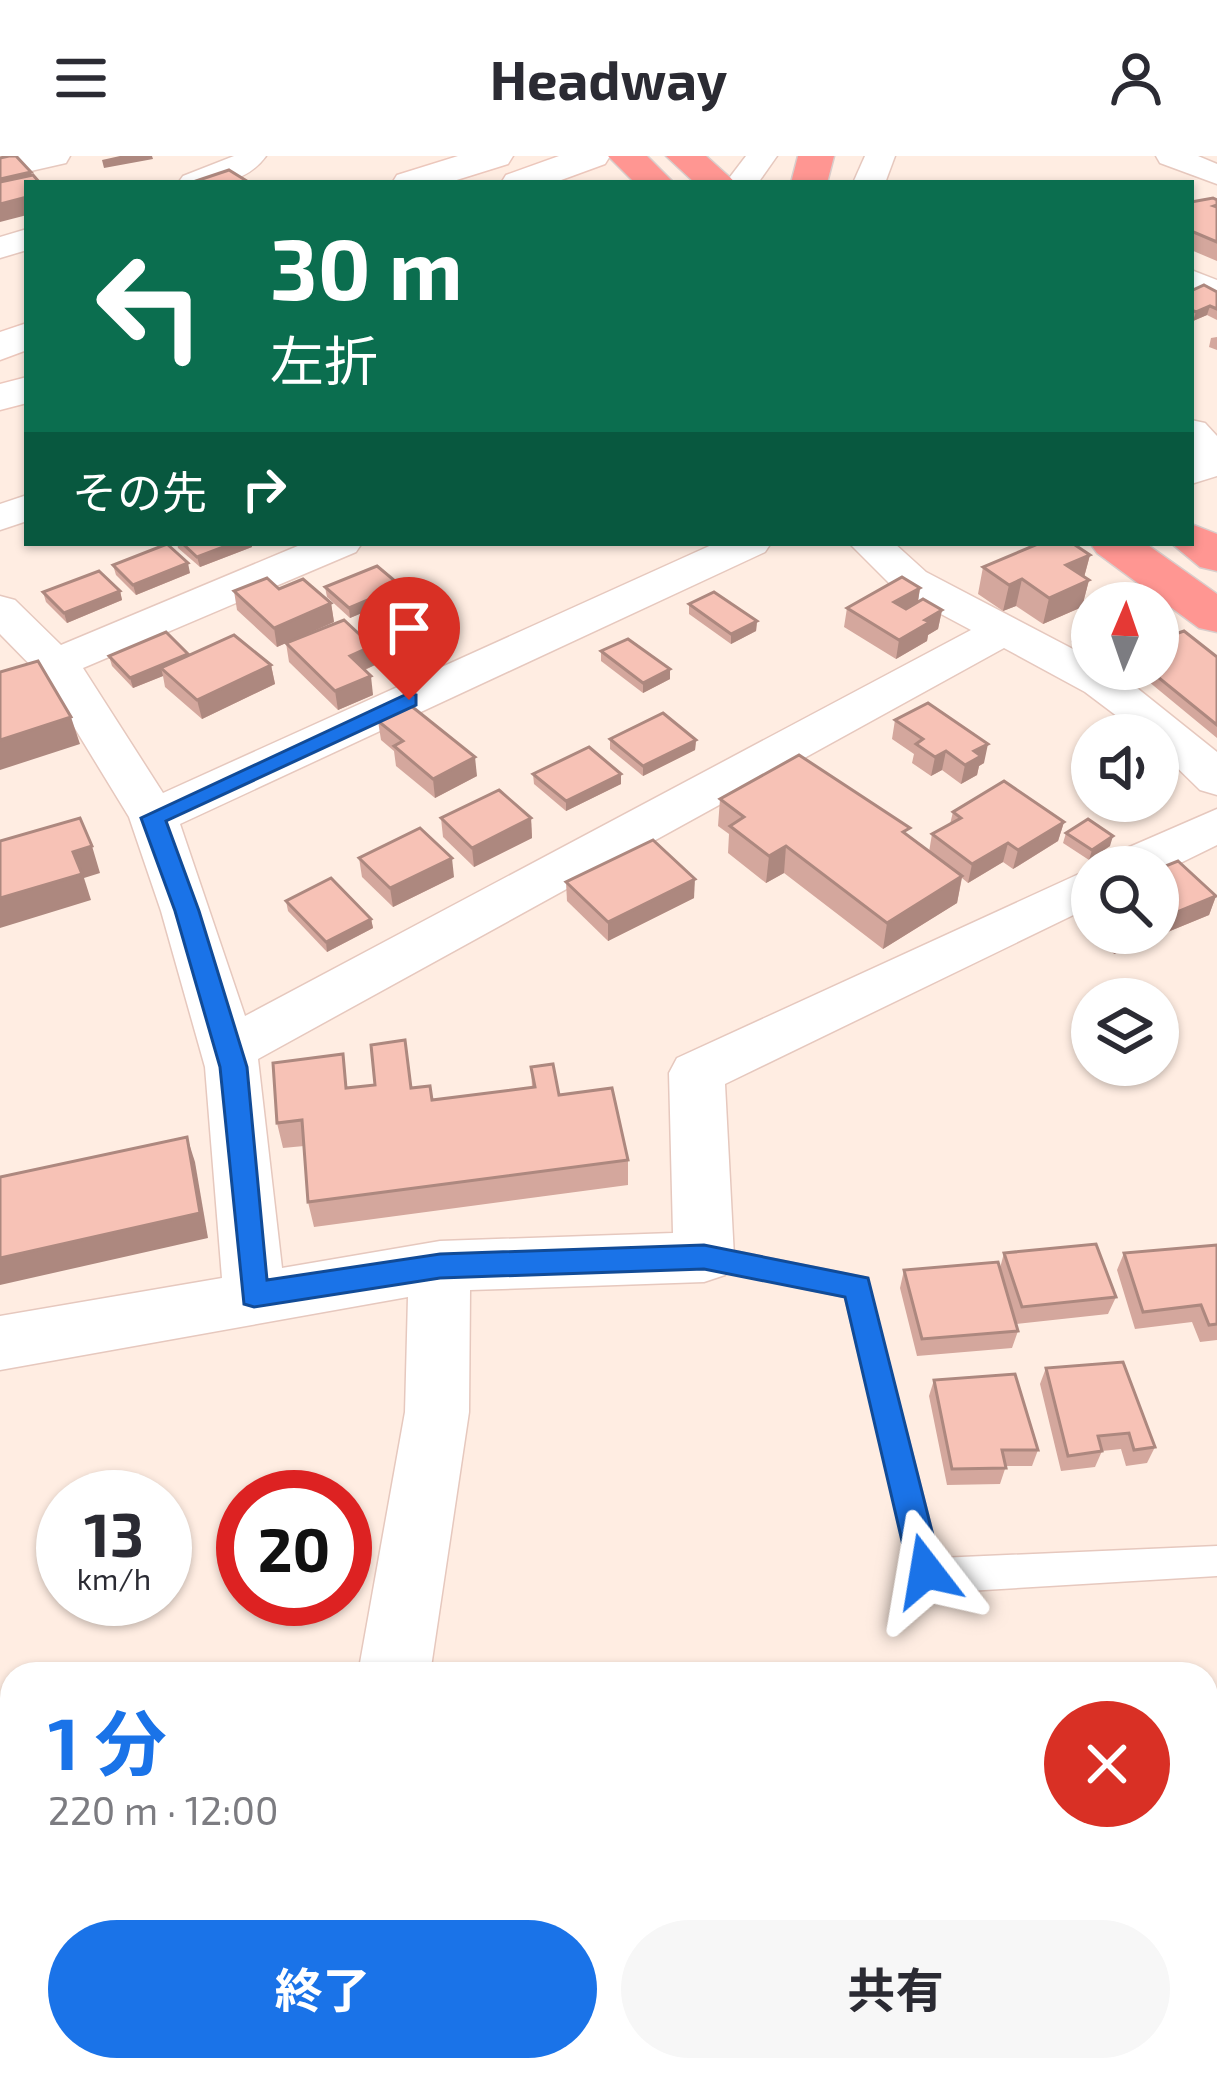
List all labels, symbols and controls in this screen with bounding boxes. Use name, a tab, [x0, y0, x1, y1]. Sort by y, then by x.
icon: menu	[48, 45, 114, 111]
icon: person	[1103, 45, 1169, 111]
text: Headway	[490, 46, 727, 111]
text: 30 m	[270, 216, 463, 317]
icon: left	[72, 228, 228, 384]
text: 左折	[270, 327, 378, 392]
icon: right	[231, 456, 297, 522]
text: その先	[72, 464, 207, 518]
pin	[358, 577, 460, 700]
north arrow	[1071, 582, 1179, 690]
map controls	[1071, 582, 1179, 1086]
icon: arrive	[376, 595, 442, 661]
button: sound	[1071, 714, 1179, 822]
button: search	[1071, 846, 1179, 954]
button: layers	[1071, 978, 1179, 1086]
speed limit sign: 20	[216, 1470, 372, 1626]
text: 13	[84, 1497, 144, 1569]
position arrow	[863, 1508, 989, 1634]
text: km/h	[77, 1560, 151, 1596]
text: 1 分	[48, 1698, 167, 1784]
button: close	[1044, 1701, 1170, 1827]
text: 220 m · 12:00	[48, 1786, 279, 1833]
button: 終了	[48, 1920, 597, 2058]
button: 共有	[621, 1920, 1170, 2058]

